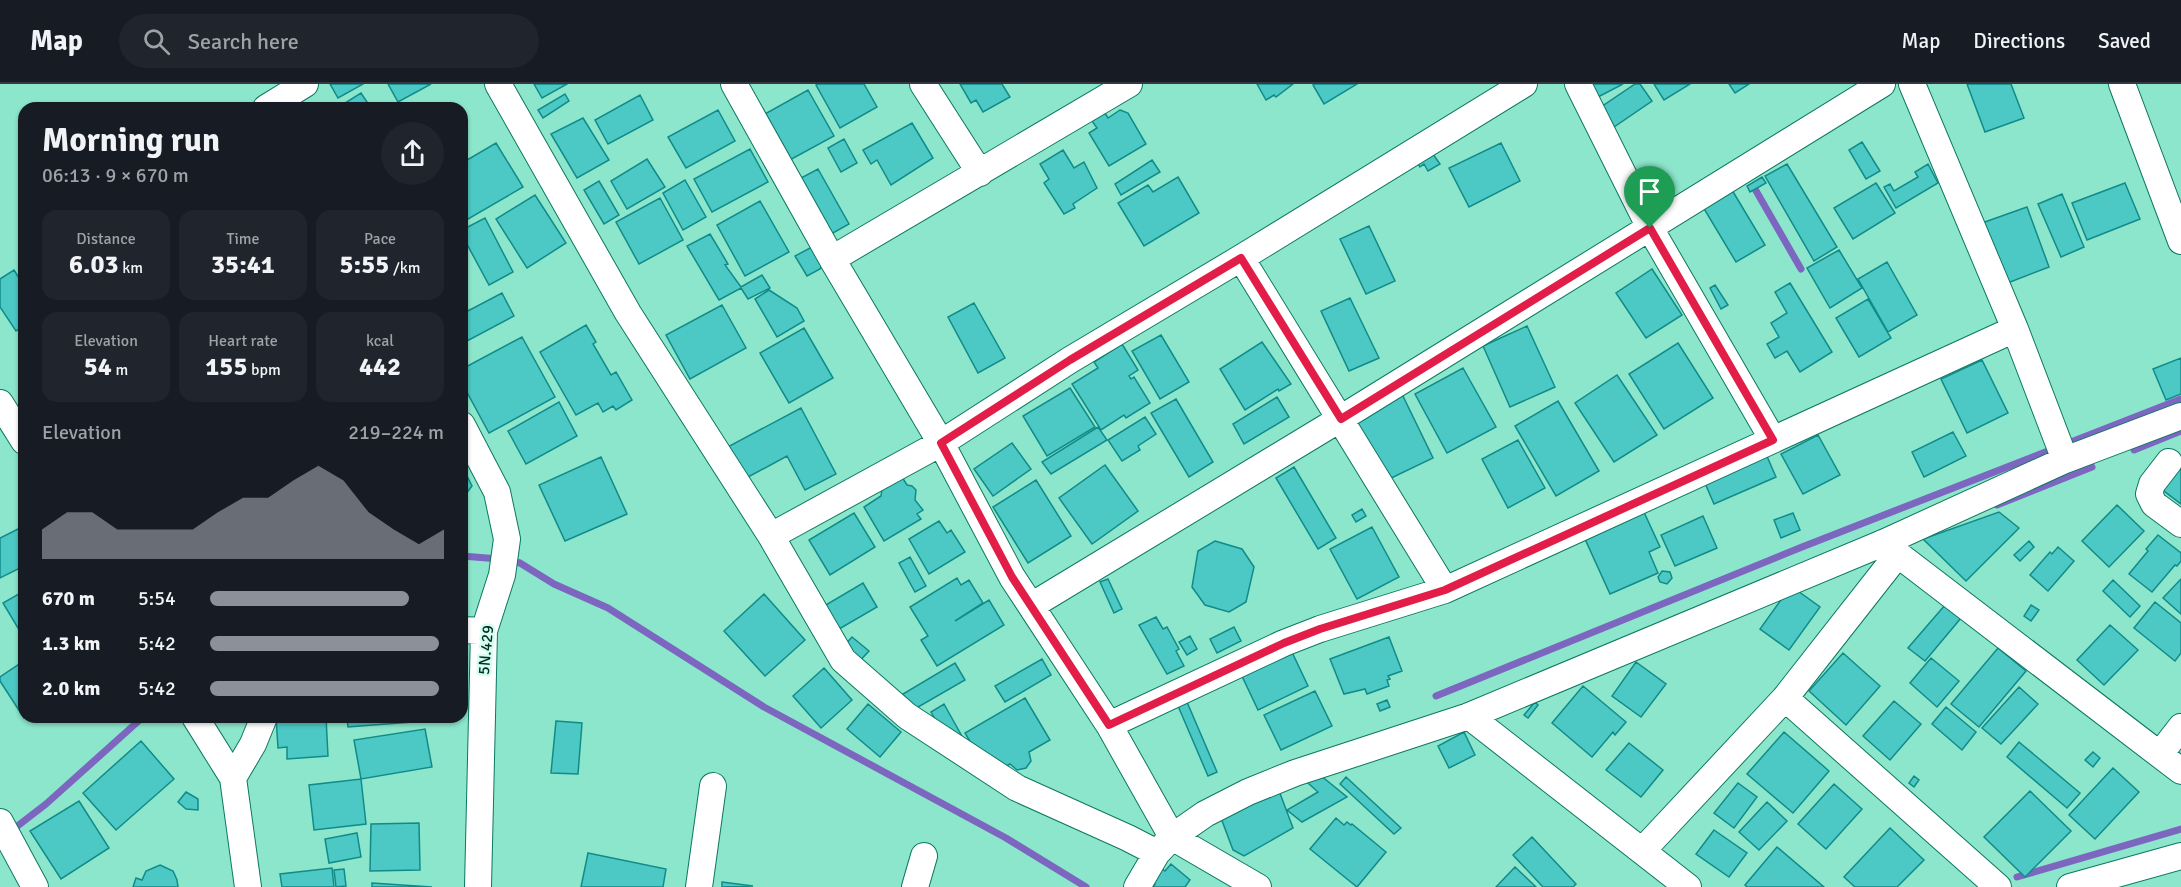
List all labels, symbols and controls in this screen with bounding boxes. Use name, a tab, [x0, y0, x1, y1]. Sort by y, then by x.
search box	[119, 14, 539, 68]
text: Map	[30, 24, 83, 58]
icon: search	[140, 25, 173, 58]
text: Search here	[188, 28, 299, 55]
text: Map	[1902, 28, 1940, 54]
text: Directions	[1973, 28, 2065, 54]
text: Saved	[2098, 28, 2151, 54]
text: Morning run	[42, 120, 220, 161]
button: share	[381, 122, 444, 185]
text: 06:13 · 9 × 670 m	[42, 163, 189, 188]
pin	[1624, 166, 1675, 228]
icon: arrive	[1633, 175, 1666, 208]
text: Distance	[76, 229, 136, 249]
text: Time	[227, 229, 259, 249]
text: Pace	[364, 229, 396, 249]
text: 6.03	[69, 249, 119, 281]
text: 35:41	[211, 249, 275, 281]
text: 5:55	[340, 249, 389, 281]
text: km	[119, 258, 143, 278]
text: /km	[389, 258, 420, 278]
text: Elevation	[74, 331, 138, 351]
text: Heart rate	[208, 331, 278, 351]
text: kcal	[366, 331, 394, 351]
text: 54	[84, 351, 112, 383]
text: 155	[205, 351, 247, 383]
text: 442	[359, 351, 401, 383]
text: m	[112, 360, 128, 380]
text: bpm	[247, 360, 281, 380]
text: Elevation	[42, 420, 122, 445]
text: 219–224 m	[348, 420, 444, 445]
text: 670 m	[42, 586, 95, 611]
text: 5:54	[138, 586, 176, 611]
street label: 5N.429	[474, 624, 498, 676]
text: 1.3 km	[42, 631, 100, 656]
text: 5:42	[138, 631, 176, 656]
text: 2.0 km	[42, 676, 100, 701]
text: 5:42	[138, 676, 176, 701]

